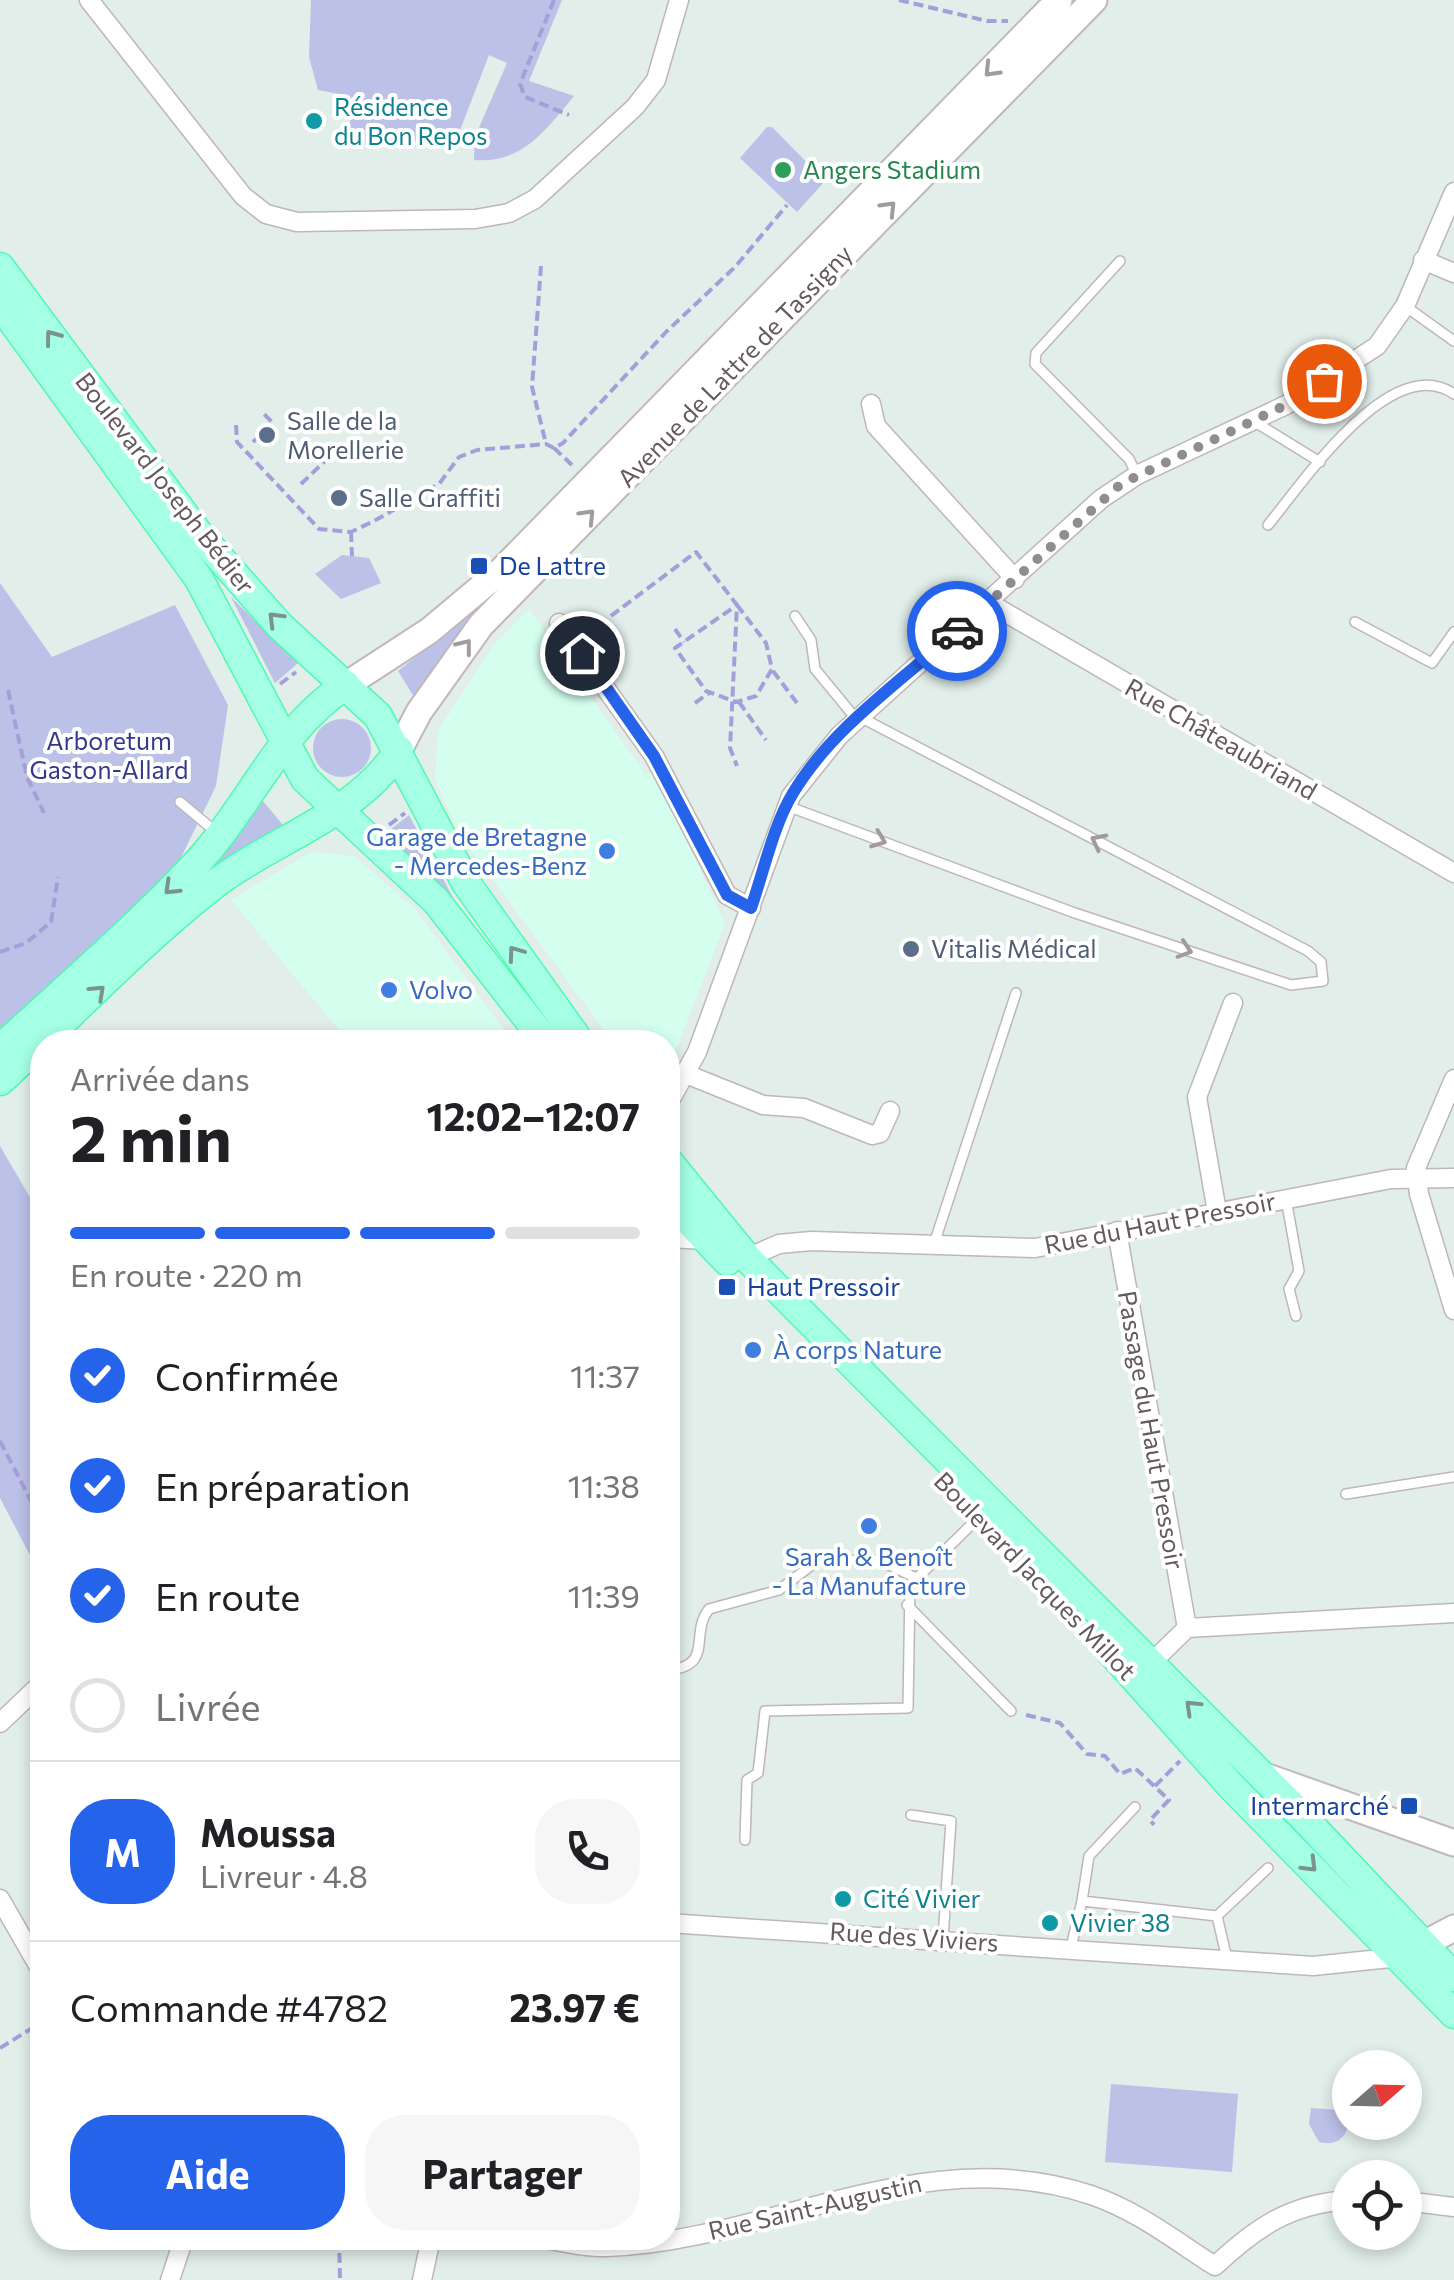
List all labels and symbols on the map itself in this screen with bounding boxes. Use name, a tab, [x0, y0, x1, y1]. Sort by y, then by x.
one-way arrow	[985, 58, 1003, 76]
place label: Résidence du Bon Repos	[334, 91, 487, 150]
marker: Résidence du Bon Repos	[303, 110, 325, 132]
place label: Angers Stadium	[803, 154, 981, 184]
marker: Angers Stadium	[772, 159, 794, 181]
one-way arrow	[877, 202, 895, 220]
street label: Avenue de Lattre de Tassigny	[611, 238, 858, 493]
one-way arrow	[47, 330, 64, 348]
pin	[1282, 339, 1367, 424]
street label: Boulevard Joseph Bédier	[70, 366, 261, 599]
place label: Salle de la Morellerie	[287, 405, 404, 464]
marker: Salle de la Morellerie	[256, 424, 278, 446]
place label: Salle Graffiti	[359, 482, 501, 512]
marker: Salle Graffiti	[328, 487, 350, 509]
one-way arrow	[576, 509, 594, 527]
place label: De Lattre	[499, 550, 606, 580]
marker: De Lattre	[468, 555, 490, 577]
courier	[907, 581, 1007, 681]
pin	[540, 611, 625, 696]
one-way arrow	[268, 613, 286, 631]
one-way arrow	[454, 639, 471, 657]
street label: Rue Châteaubriand	[1120, 671, 1323, 805]
park label: Arboretum Gaston-Allard	[29, 725, 189, 784]
place label: Garage de Bretagne - Mercedes-Benz	[366, 821, 587, 880]
one-way arrow	[869, 828, 887, 848]
one-way arrow	[1090, 834, 1108, 853]
marker: Garage de Bretagne - Mercedes-Benz	[596, 840, 618, 862]
one-way arrow	[165, 876, 183, 894]
place label: Vitalis Médical	[931, 933, 1097, 963]
marker: Vitalis Médical	[900, 938, 922, 960]
one-way arrow	[1175, 938, 1192, 958]
one-way arrow	[509, 946, 527, 964]
place label: Volvo	[409, 974, 473, 1004]
marker: Volvo	[378, 979, 400, 1001]
one-way arrow	[86, 986, 105, 1004]
street label: Rue du Haut Pressoir	[1042, 1185, 1278, 1259]
place label: Haut Pressoir	[747, 1271, 900, 1301]
marker: Haut Pressoir	[716, 1276, 738, 1298]
street label: Passage du Haut Pressoir	[1113, 1288, 1191, 1571]
place label: À corps Nature	[773, 1334, 942, 1364]
marker: À corps Nature	[742, 1339, 764, 1361]
street label: Boulevard Jacques Millot	[929, 1465, 1143, 1685]
marker: Sarah & Benoît - La Manufacture	[858, 1515, 880, 1537]
place label: Sarah & Benoît - La Manufacture	[772, 1541, 966, 1600]
one-way arrow	[1185, 1701, 1204, 1719]
place label: Intermarché	[1250, 1790, 1389, 1820]
marker: Intermarché	[1398, 1795, 1420, 1817]
one-way arrow	[1298, 1854, 1316, 1872]
place label: Cité Vivier	[863, 1883, 981, 1913]
marker: Cité Vivier	[832, 1888, 854, 1910]
place label: Vivier 38	[1070, 1907, 1170, 1937]
marker: Vivier 38	[1039, 1912, 1061, 1934]
street label: Rue des Viviers	[829, 1915, 1000, 1957]
north arrow	[1332, 2050, 1422, 2140]
street label: Rue Saint-Augustin	[705, 2167, 924, 2245]

